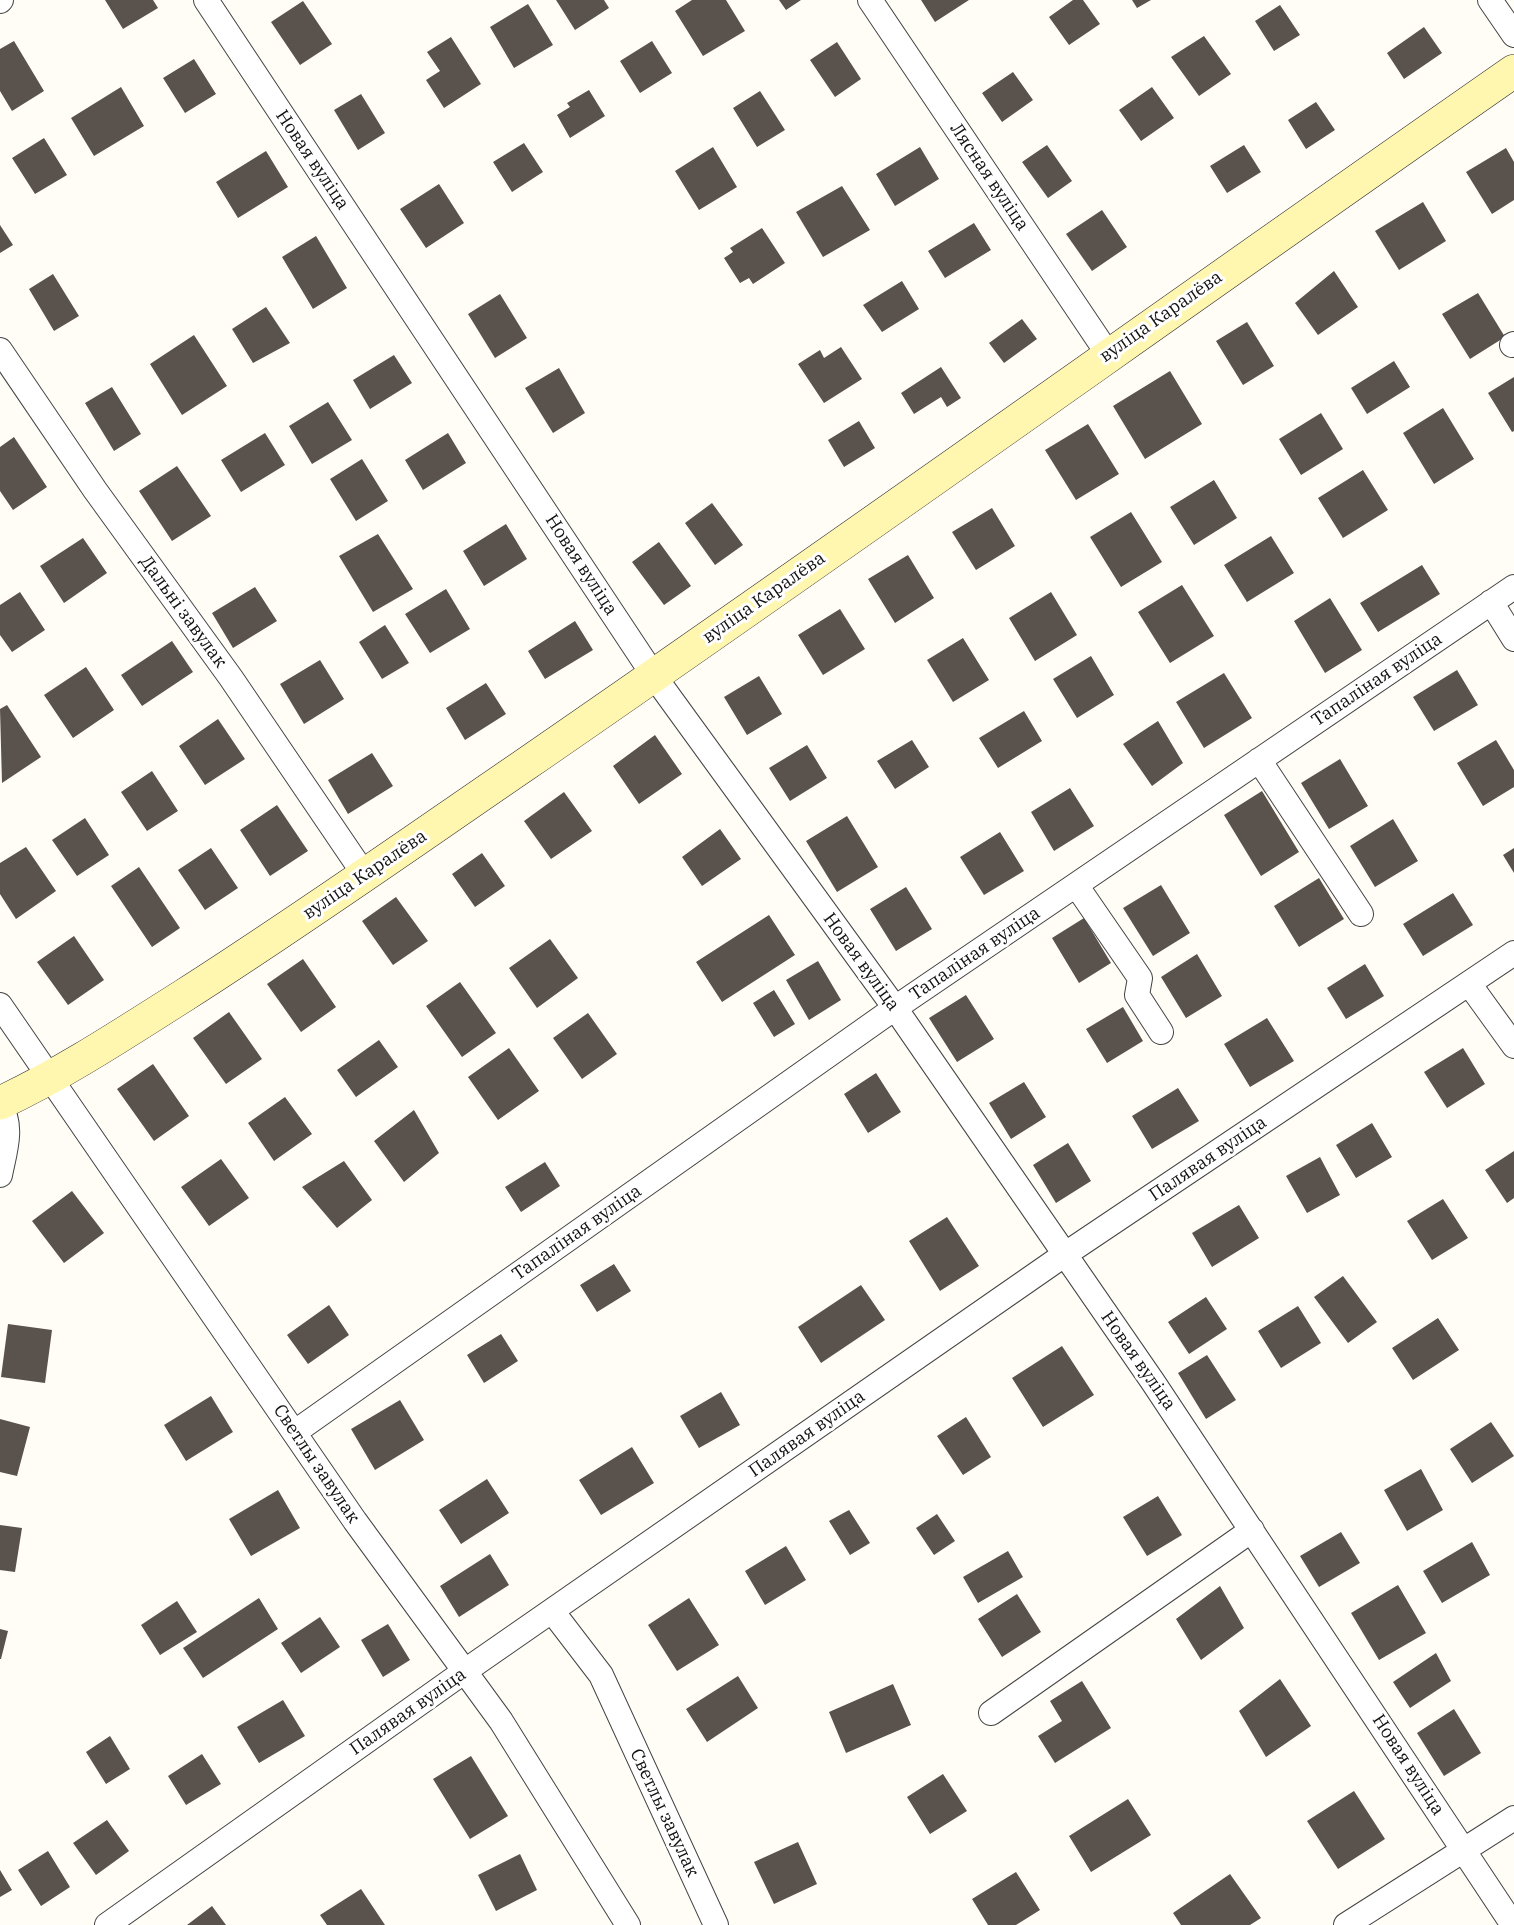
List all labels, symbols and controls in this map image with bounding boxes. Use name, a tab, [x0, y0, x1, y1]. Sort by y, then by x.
street label: Новая вуліца	[271, 106, 353, 214]
street label: Лясная вуліца	[945, 119, 1033, 235]
street label: вуліца Каралёва	[1096, 267, 1226, 367]
street label: Новая вуліца	[540, 511, 622, 619]
street label: вуліца Каралёва	[699, 548, 829, 648]
street label: Дальні завулак	[135, 552, 231, 672]
street label: Тапаліная вуліца	[1308, 628, 1446, 732]
street label: вуліца Каралёва	[299, 826, 431, 924]
street label: Тапаліная вуліца	[906, 902, 1044, 1006]
street label: Новая вуліца	[818, 909, 904, 1015]
street label: Палявая вуліца	[1145, 1112, 1271, 1206]
street label: Тапаліная вуліца	[508, 1180, 646, 1286]
street label: Новая вуліца	[1096, 1307, 1180, 1415]
street label: Палявая вуліца	[745, 1386, 869, 1482]
street label: Светлы завулак	[268, 1400, 364, 1528]
street label: Палявая вуліца	[346, 1664, 470, 1760]
street label: Новая вуліца	[1367, 1711, 1449, 1819]
street label: Светлы завулак	[625, 1746, 703, 1880]

